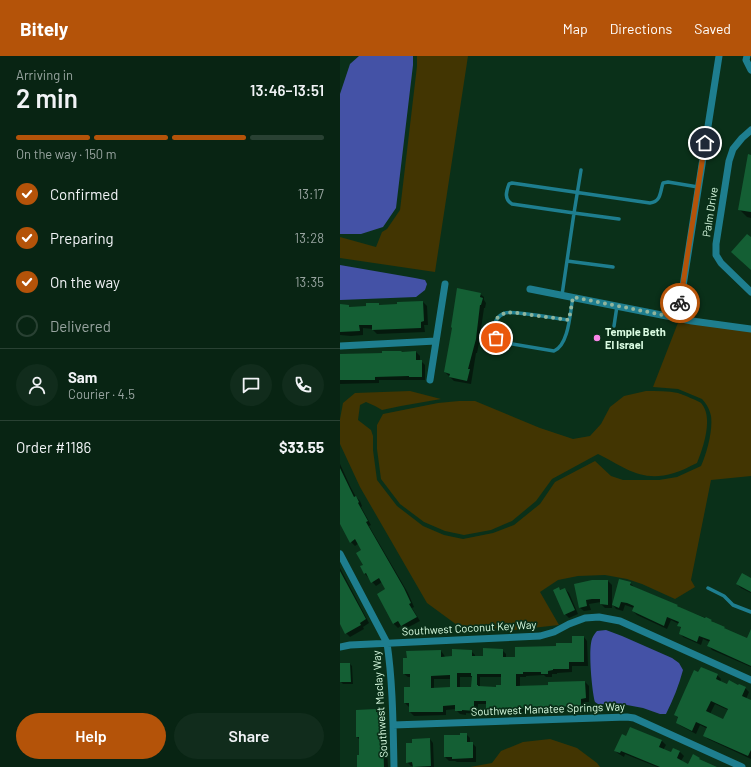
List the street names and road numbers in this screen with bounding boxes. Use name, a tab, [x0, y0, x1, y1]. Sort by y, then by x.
street label: Palm Drive	[699, 186, 720, 238]
street label: Southwest Coconut Key Way	[401, 617, 537, 638]
street label: Southwest Maclay Way	[369, 650, 390, 758]
street label: Southwest Manatee Springs Way	[471, 699, 625, 718]

